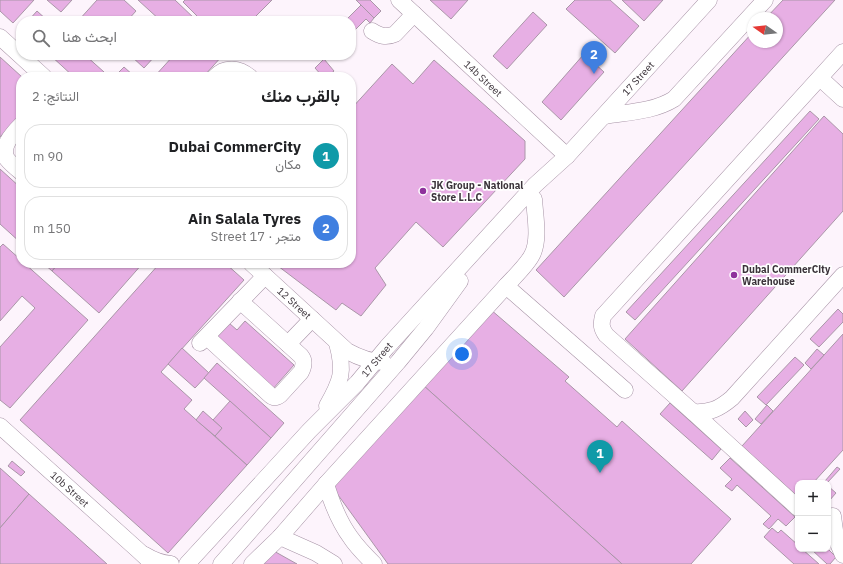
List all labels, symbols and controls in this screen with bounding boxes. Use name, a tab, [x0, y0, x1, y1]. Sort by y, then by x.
north arrow	[747, 12, 783, 48]
search box	[16, 16, 356, 60]
icon: search	[30, 27, 52, 49]
text: ابحث هنا	[62, 27, 117, 46]
pin: 2	[581, 41, 607, 74]
street label: 14b Street	[461, 57, 506, 100]
street label: 17 Street	[619, 58, 657, 98]
text: بالقرب منك	[261, 85, 340, 107]
text: النتائج: 2	[32, 88, 79, 105]
text: Dubai CommerCity	[169, 137, 301, 156]
text: 90 m	[33, 148, 63, 165]
text: 1	[322, 148, 330, 165]
text: مكان	[275, 156, 301, 173]
place label: JK Group - National Store L.L.C	[431, 179, 523, 204]
marker: JK Group - National Store L.L.C	[418, 186, 428, 196]
text: Ain Salala Tyres	[188, 209, 301, 228]
text: 150 m	[33, 220, 71, 237]
text: 2	[322, 220, 330, 237]
text: متجر · 17 Street	[211, 228, 301, 245]
place label: Dubai CommerCity Warehouse	[742, 263, 831, 288]
marker: Dubai CommerCity Warehouse	[729, 270, 739, 280]
street label: 12 Street	[275, 284, 315, 322]
street label: 17 Street	[358, 339, 395, 380]
your location	[452, 344, 472, 364]
pin: 1	[587, 440, 613, 473]
street label: 10b Street	[48, 468, 92, 510]
map controls	[795, 480, 831, 552]
button: +	[795, 480, 831, 516]
button: −	[795, 516, 831, 552]

